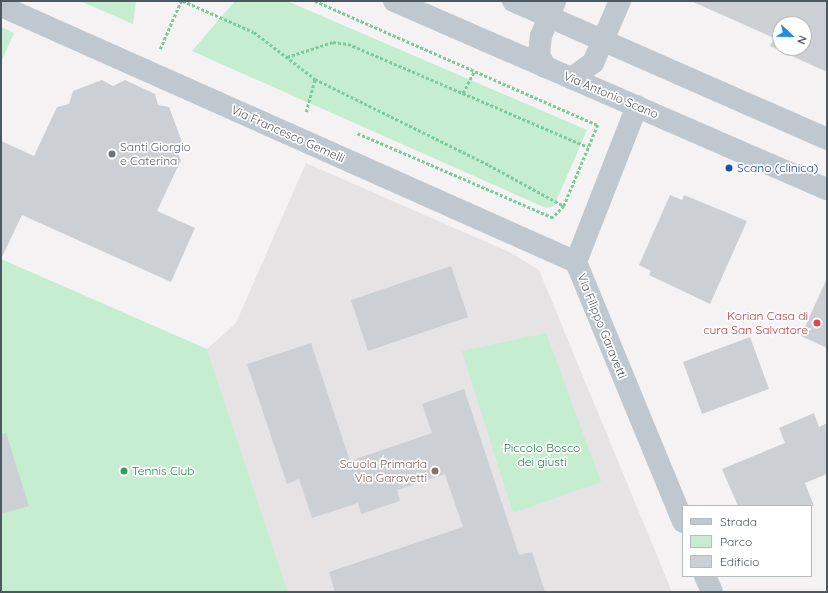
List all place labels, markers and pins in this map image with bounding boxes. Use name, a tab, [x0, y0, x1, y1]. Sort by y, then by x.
place label: Santi Giorgio e Caterina	[120, 140, 191, 168]
marker: Santi Giorgio e Caterina	[107, 149, 117, 159]
place label: Scano (clinica)	[737, 161, 818, 175]
marker: Scano (clinica)	[724, 163, 734, 173]
place label: Korian Casa di cura San Salvatore	[703, 309, 808, 337]
marker: Korian Casa di cura San Salvatore	[811, 317, 823, 329]
place label: Scuola Primaria Via Garavetti	[340, 457, 427, 485]
place label: Tennis Club	[132, 464, 195, 478]
marker: Tennis Club	[119, 466, 129, 476]
marker: Scuola Primaria Via Garavetti	[430, 466, 440, 476]

